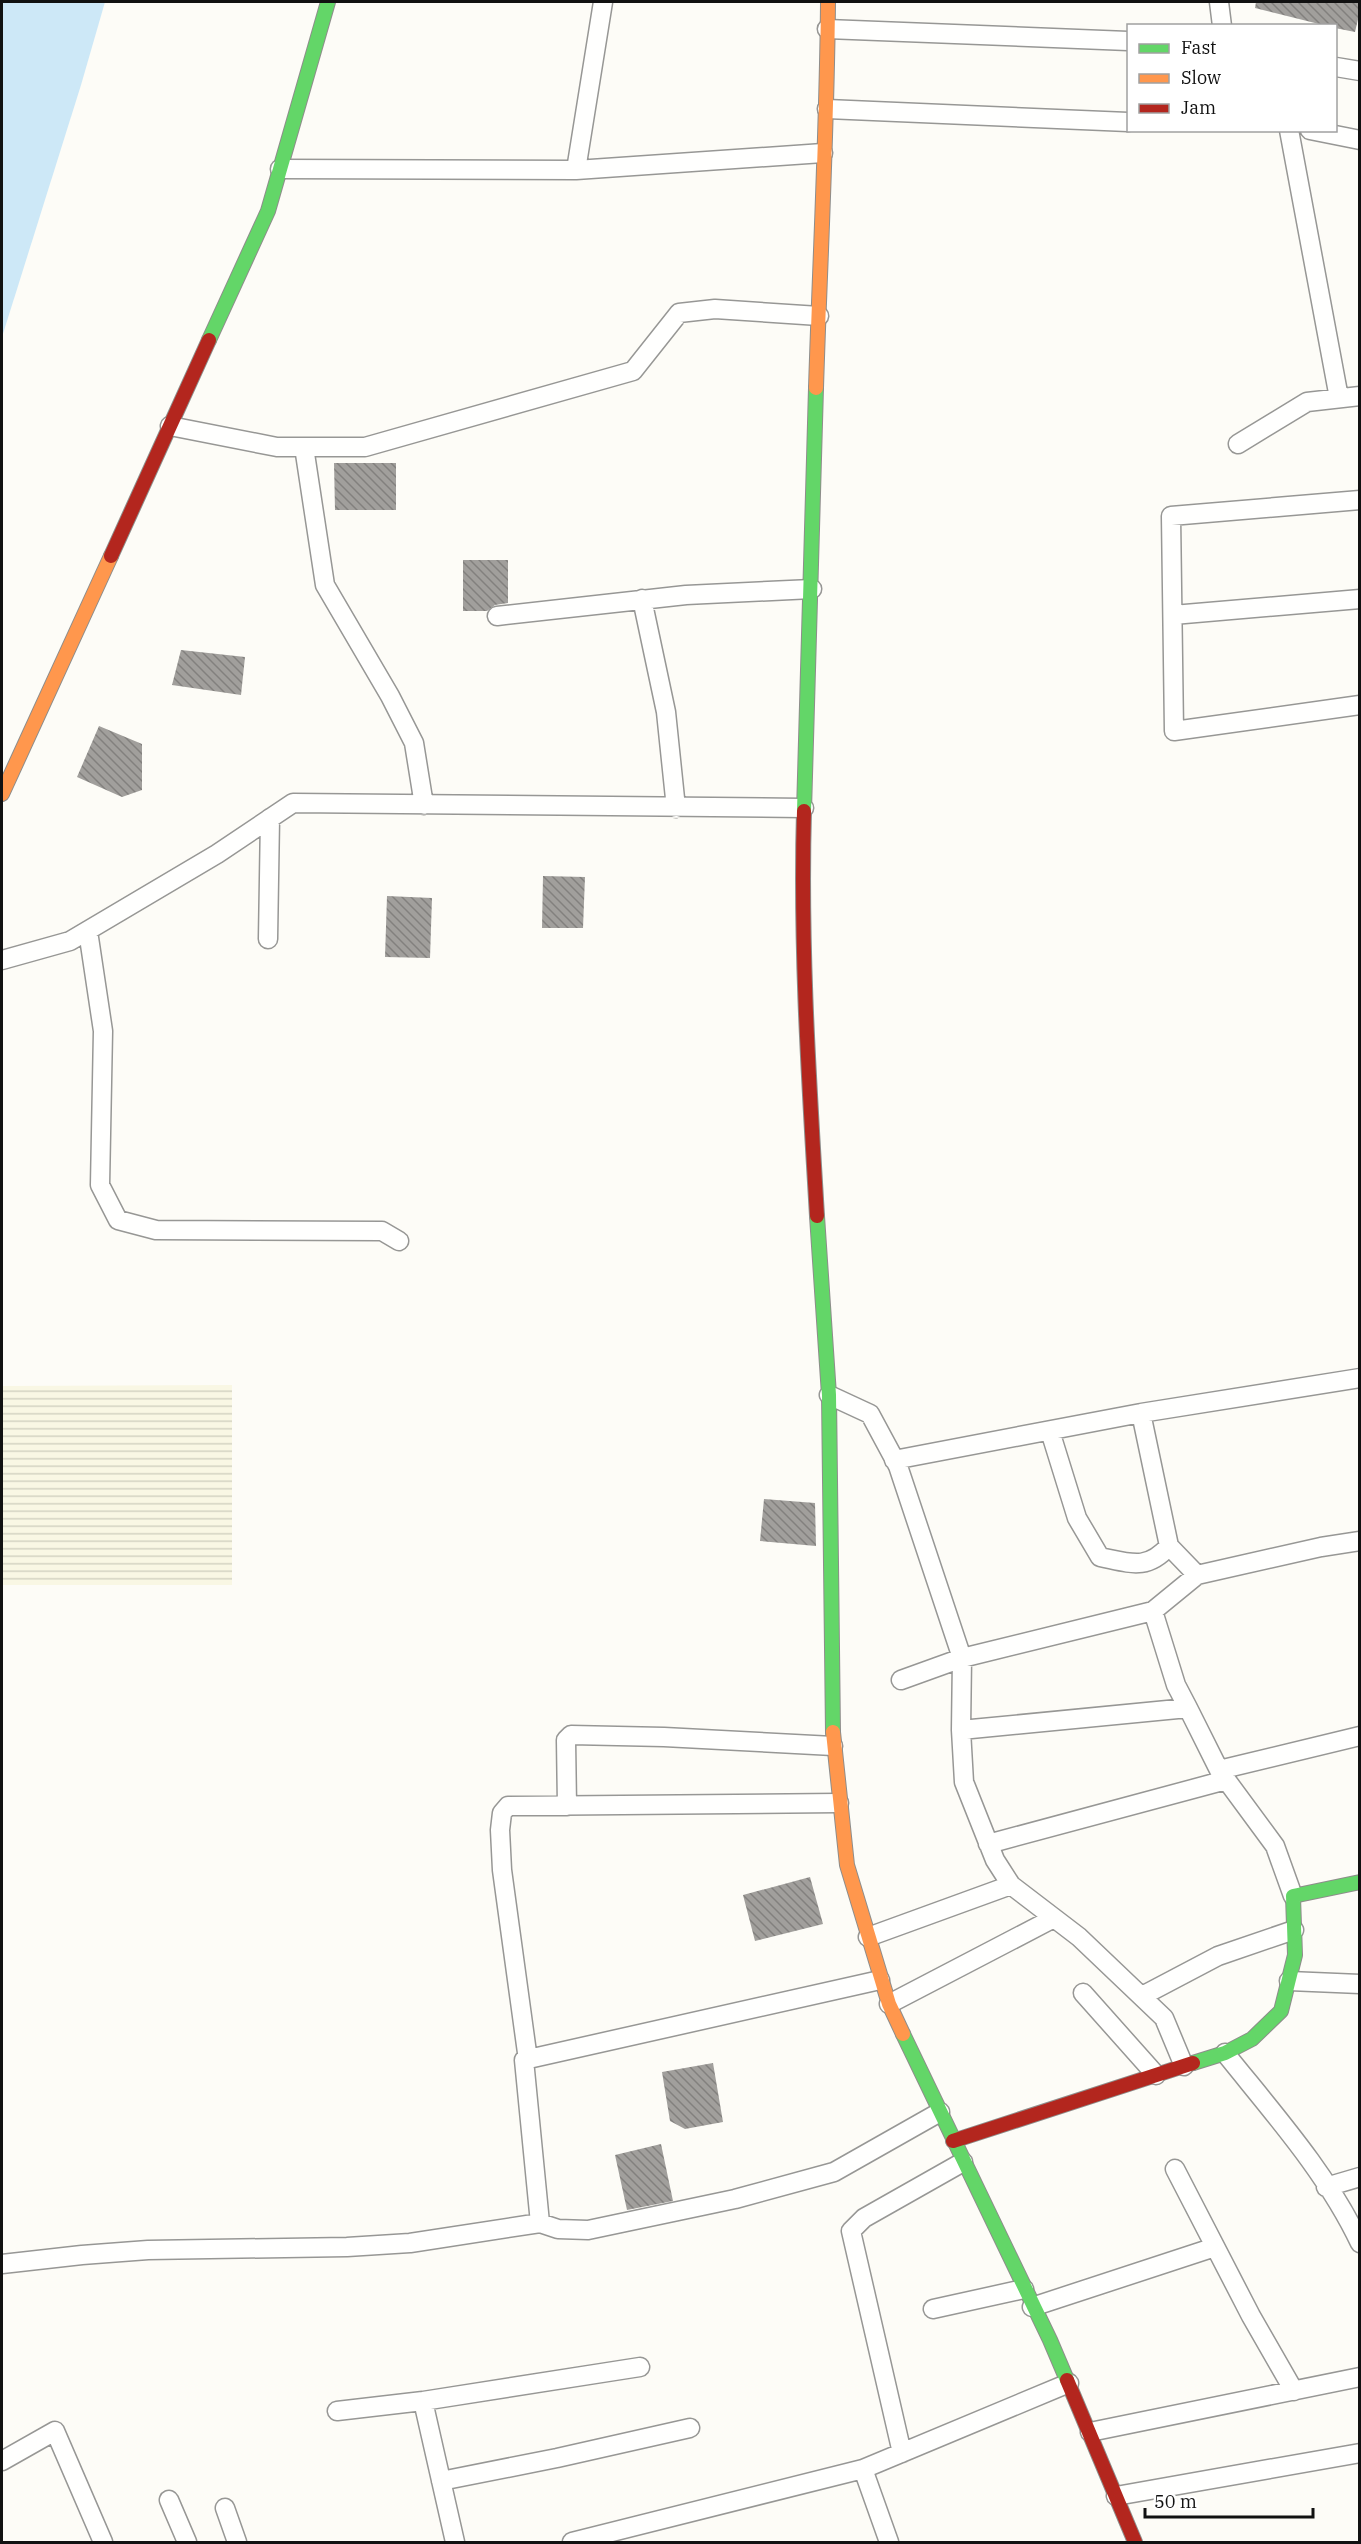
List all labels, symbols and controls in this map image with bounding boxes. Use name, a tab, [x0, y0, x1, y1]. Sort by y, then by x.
legend	[1127, 24, 1337, 132]
text: Fast	[1181, 36, 1216, 59]
text: Slow	[1181, 66, 1221, 89]
text: Jam	[1181, 96, 1216, 119]
scale bar	[1145, 2481, 1313, 2519]
text: 50 m	[1154, 2490, 1197, 2513]

